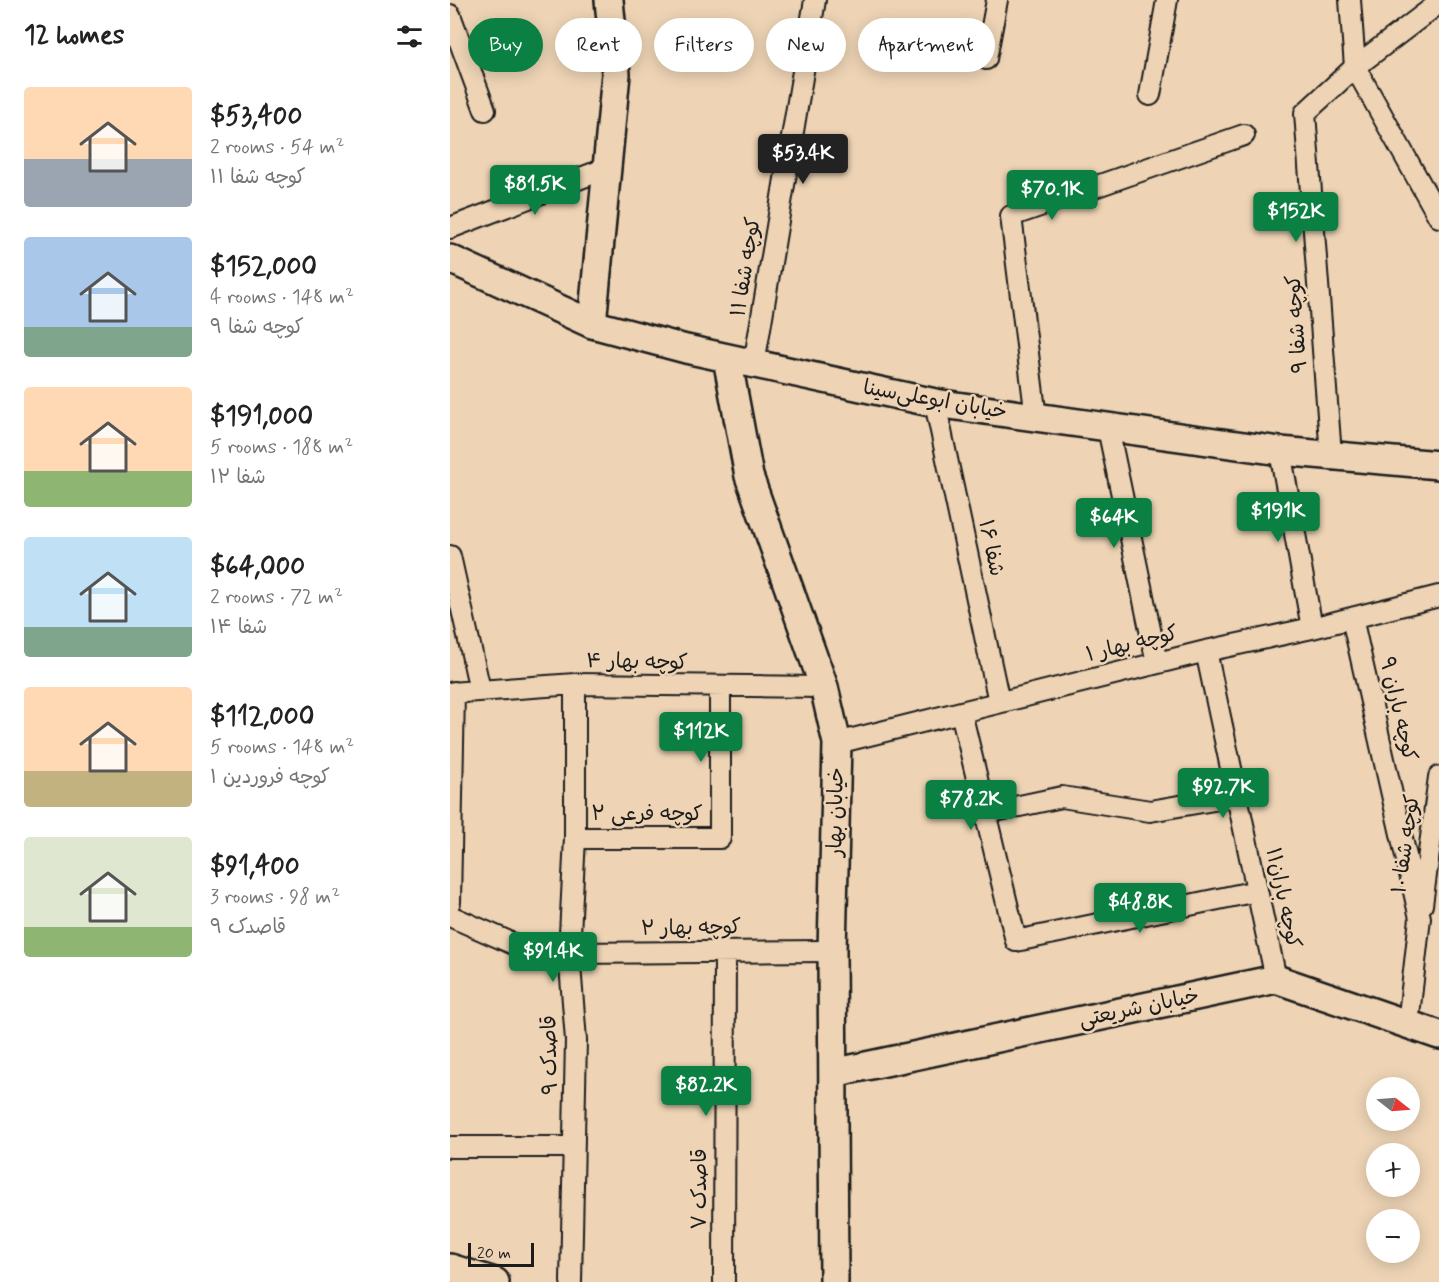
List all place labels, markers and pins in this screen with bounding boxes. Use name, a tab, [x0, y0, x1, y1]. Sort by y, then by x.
pin: $53.4K	[754, 134, 852, 185]
pin: $81.5K	[486, 165, 584, 216]
pin: $70.1K	[1003, 170, 1101, 221]
pin: $152K	[1254, 192, 1338, 243]
pin: $191K	[1236, 492, 1320, 543]
pin: $64K	[1078, 498, 1150, 549]
pin: $112K	[659, 712, 743, 763]
pin: $92.7K	[1174, 768, 1272, 819]
pin: $78.2K	[922, 780, 1020, 831]
pin: $48.8K	[1091, 883, 1189, 934]
pin: $91.4K	[504, 932, 602, 983]
pin: $82.2K	[657, 1066, 755, 1117]

